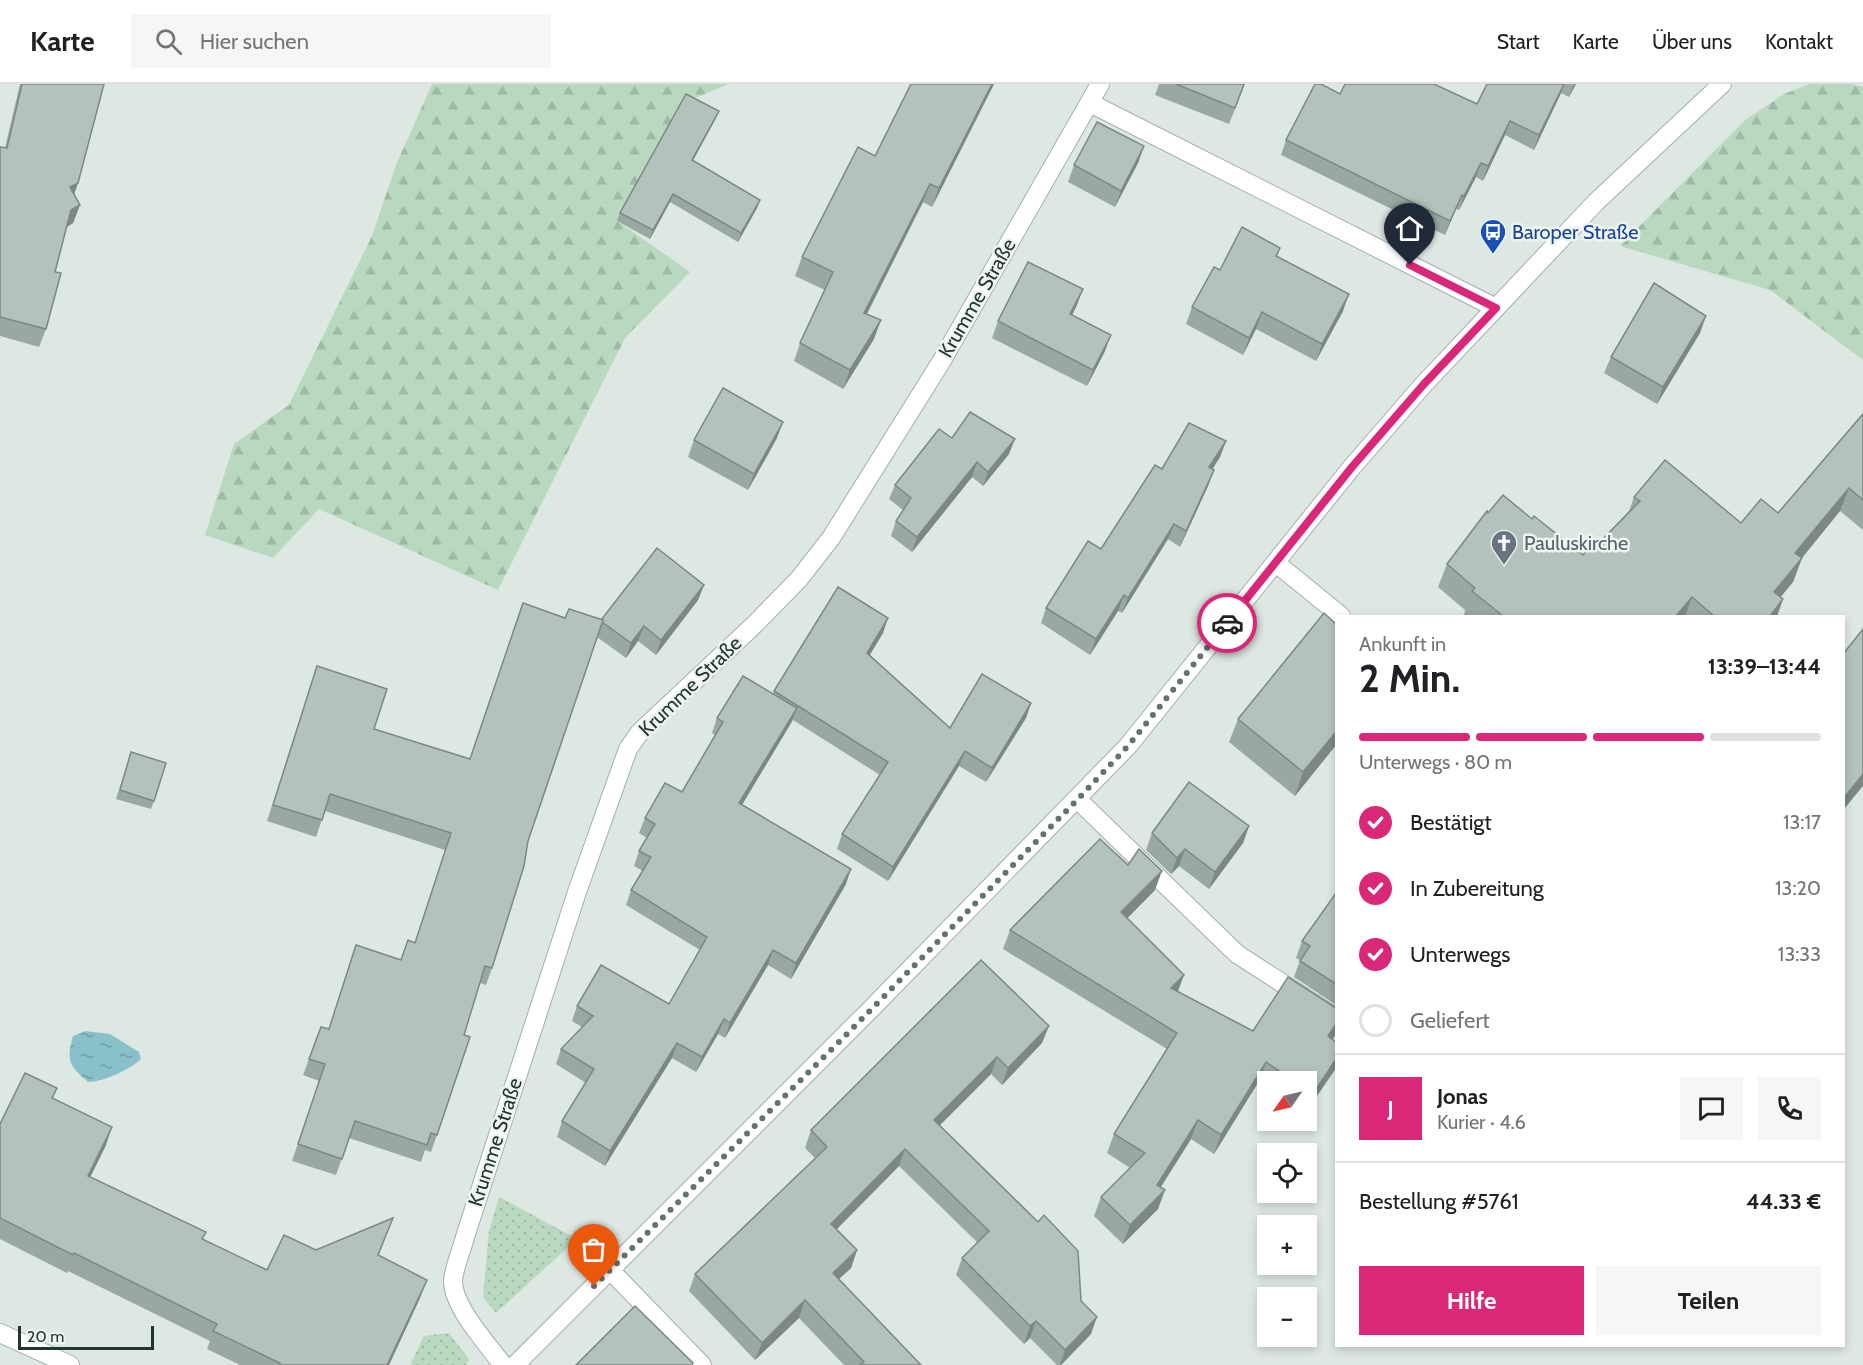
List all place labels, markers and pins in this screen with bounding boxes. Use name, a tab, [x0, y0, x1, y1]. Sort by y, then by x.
pin	[1384, 203, 1435, 265]
bus stop icon: Baroper Straße	[1478, 217, 1508, 255]
place label: Baroper Straße	[1512, 220, 1638, 244]
church icon: Pauluskirche	[1489, 528, 1519, 566]
place label: Pauluskirche	[1524, 531, 1628, 555]
pin	[568, 1224, 619, 1286]

